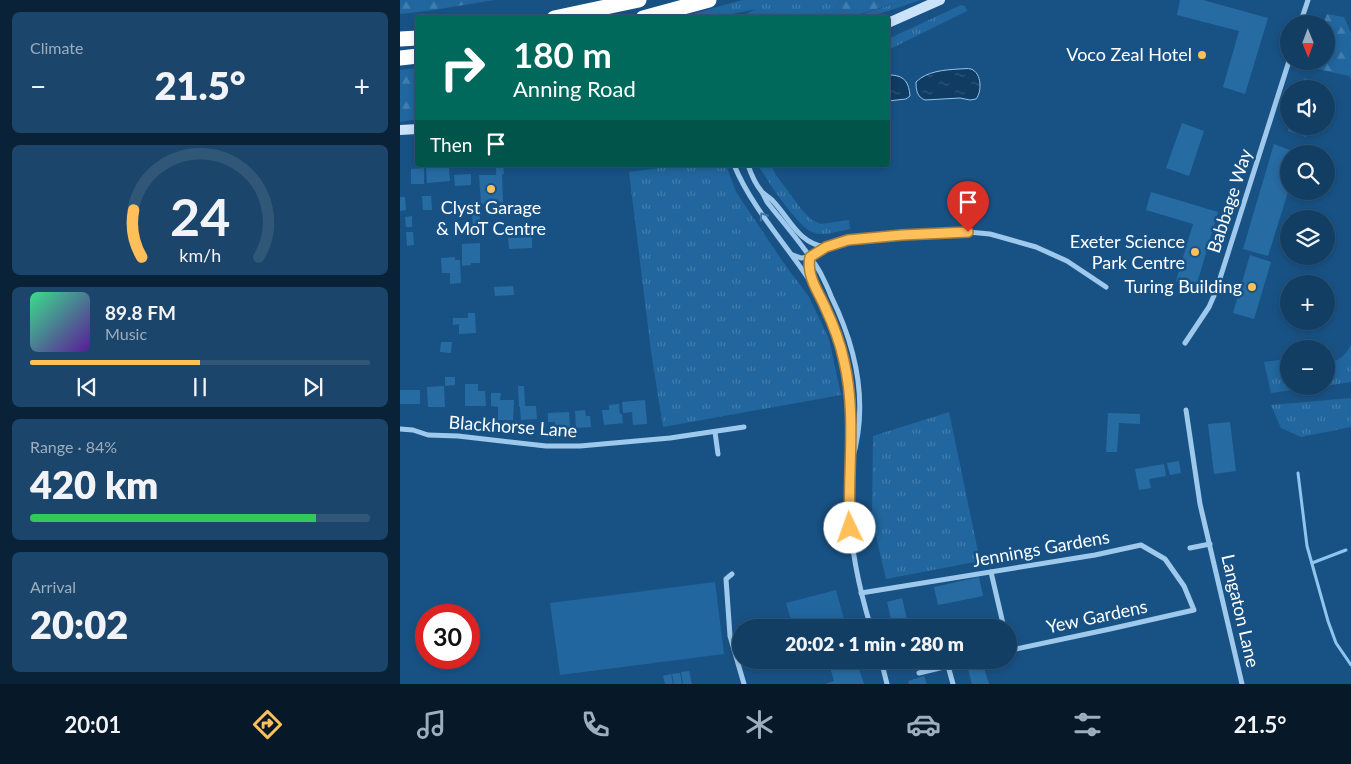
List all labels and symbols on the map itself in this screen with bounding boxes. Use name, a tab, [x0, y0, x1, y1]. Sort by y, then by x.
north arrow	[1280, 15, 1335, 70]
place label: Voco Zeal Hotel	[1066, 43, 1192, 65]
marker: Voco Zeal Hotel	[1196, 49, 1208, 61]
street label: Babbage Way	[1202, 145, 1256, 256]
pin	[947, 181, 989, 232]
marker: Clyst Garage & MoT Centre	[485, 183, 497, 195]
place label: Clyst Garage & MoT Centre	[436, 196, 546, 239]
one-way arrow	[760, 212, 769, 222]
place label: Exeter Science Park Centre	[1070, 230, 1185, 273]
marker: Exeter Science Park Centre	[1189, 246, 1201, 258]
place label: Turing Building	[1124, 275, 1242, 297]
marker: Turing Building	[1246, 281, 1258, 293]
street label: Blackhorse Lane	[448, 411, 578, 441]
position arrow	[823, 501, 875, 553]
street label: Jennings Gardens	[971, 525, 1111, 571]
street label: Langaton Lane	[1217, 552, 1265, 669]
street label: Yew Gardens	[1044, 595, 1150, 637]
speed limit sign: 30	[415, 604, 480, 669]

